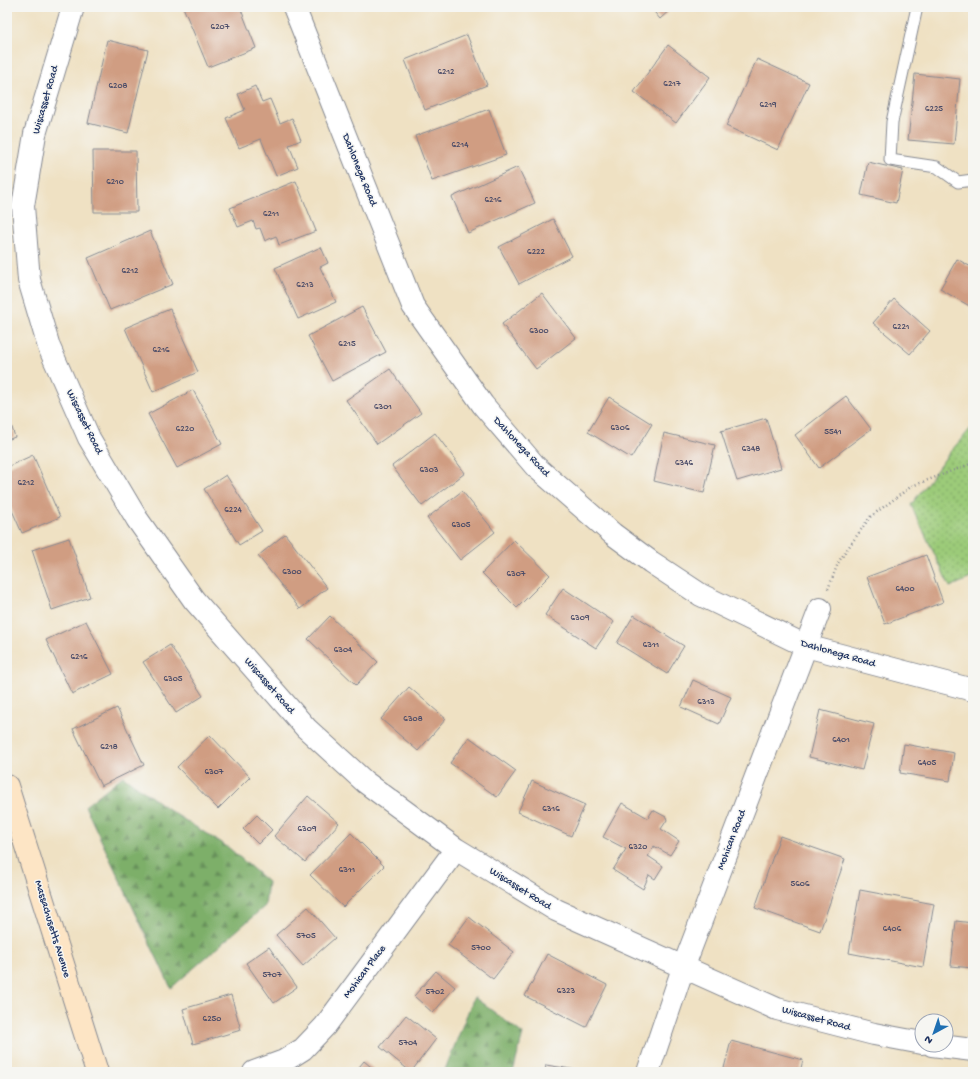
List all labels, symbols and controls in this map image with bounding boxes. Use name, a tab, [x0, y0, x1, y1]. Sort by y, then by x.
house number: 6207	[211, 22, 230, 33]
street label: Wiscasset Road	[31, 63, 62, 136]
house number: 6212	[437, 67, 455, 78]
house number: 6217	[663, 79, 681, 90]
house number: 6208	[108, 81, 128, 92]
house number: 6219	[759, 100, 777, 111]
house number: 6225	[925, 104, 943, 115]
street label: Dahlonega Road	[339, 131, 380, 209]
house number: 6214	[452, 140, 469, 151]
house number: 6210	[106, 177, 124, 188]
house number: 6216	[484, 195, 502, 206]
house number: 6211	[263, 209, 279, 220]
house number: 6222	[527, 247, 545, 258]
house number: 6212	[121, 266, 139, 277]
house number: 6213	[296, 280, 314, 291]
house number: 6221	[892, 322, 910, 333]
house number: 6300	[529, 326, 549, 337]
house number: 6215	[338, 339, 356, 350]
house number: 6216	[152, 345, 170, 356]
street label: Wiscasset Road	[63, 388, 106, 458]
house number: 6301	[374, 402, 392, 413]
street label: Dahlonega Road	[490, 414, 553, 480]
house number: 6306	[611, 423, 630, 434]
house number: 6220	[176, 424, 194, 435]
house number: 5541	[824, 427, 842, 438]
house number: 6348	[742, 444, 760, 455]
house number: 6346	[675, 458, 693, 469]
house number: 6303	[419, 465, 439, 476]
house number: 6212	[17, 478, 35, 489]
house number: 6224	[224, 505, 243, 516]
house number: 6305	[451, 520, 471, 531]
house number: 6300	[282, 567, 302, 578]
house number: 6307	[506, 569, 526, 580]
house number: 6400	[895, 584, 915, 595]
house number: 6309	[571, 613, 590, 624]
street label: Dahlonega Road	[798, 637, 878, 671]
house number: 6311	[643, 640, 660, 651]
house number: 6304	[334, 645, 353, 656]
house number: 6216	[70, 652, 88, 663]
street label: Wiscasset Road	[241, 655, 298, 718]
house number: 6305	[163, 674, 183, 685]
house number: 6313	[697, 697, 715, 708]
house number: 6308	[403, 714, 423, 725]
house number: 6401	[832, 735, 850, 746]
house number: 6218	[100, 742, 118, 753]
house number: 6405	[918, 758, 937, 769]
house number: 6307	[204, 767, 224, 778]
house number: 6316	[542, 804, 560, 815]
street label: Mohican Road	[715, 807, 750, 872]
house number: 6309	[298, 824, 317, 835]
house number: 6320	[629, 842, 647, 853]
house number: 6311	[339, 865, 356, 876]
street label: Wiscasset Road	[487, 865, 554, 914]
street label: Massachusetts Avenue	[31, 879, 73, 979]
house number: 5606	[791, 879, 810, 890]
house number: 6406	[883, 924, 902, 935]
house number: 5705	[296, 931, 316, 942]
street label: Mohican Place	[341, 943, 389, 1001]
house number: 5700	[471, 943, 491, 954]
house number: 5707	[262, 970, 282, 981]
house number: 6323	[557, 986, 575, 997]
house number: 5702	[426, 987, 445, 998]
street label: Wiscasset Road	[780, 1004, 853, 1034]
north arrow	[914, 1013, 954, 1053]
house number: 6250	[203, 1014, 221, 1025]
text: N	[922, 1032, 935, 1046]
house number: 5704	[399, 1038, 418, 1049]

